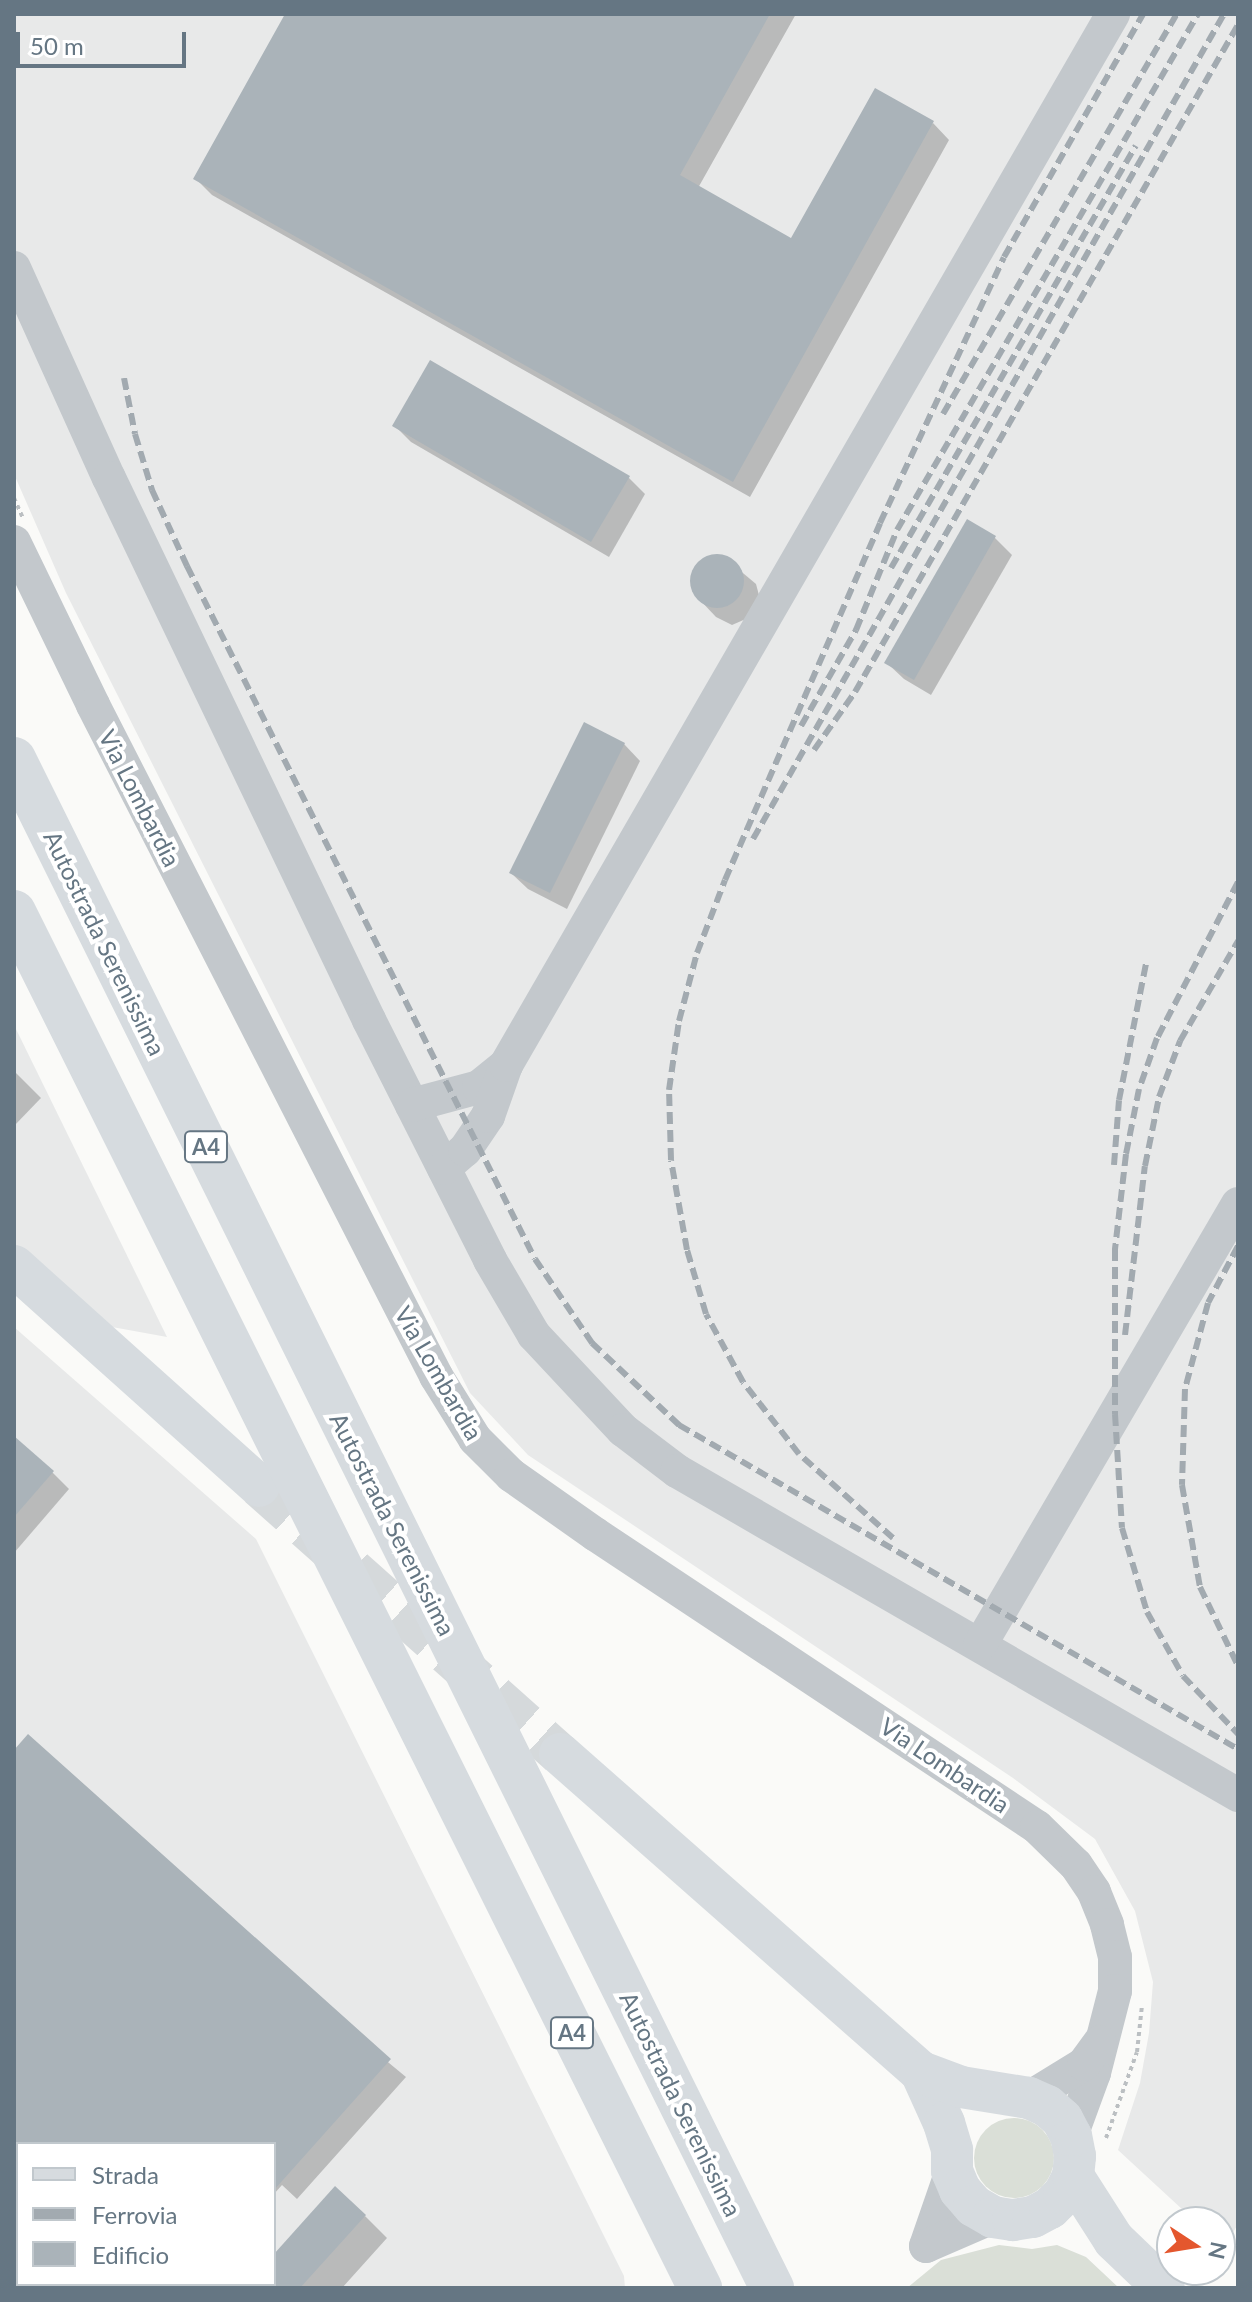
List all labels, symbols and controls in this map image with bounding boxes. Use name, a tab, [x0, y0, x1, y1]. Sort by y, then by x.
scale bar	[20, 16, 190, 66]
text: 50 m	[30, 31, 84, 60]
street label: Via Lombardia	[93, 725, 187, 871]
street label: Autostrada Serenissima	[38, 826, 172, 1060]
road number: A4	[182, 1129, 230, 1165]
street label: Via Lombardia	[389, 1301, 489, 1445]
street label: Autostrada Serenissima	[324, 1408, 462, 1640]
street label: Via Lombardia	[875, 1711, 1015, 1819]
street label: Autostrada Serenissima	[614, 1987, 748, 2221]
road number: A4	[548, 2015, 596, 2051]
legend	[16, 2142, 276, 2286]
text: Strada	[92, 2160, 159, 2189]
text: Ferrovia	[92, 2200, 178, 2229]
north arrow	[1156, 2206, 1236, 2286]
text: Edificio	[92, 2240, 169, 2269]
text: N	[1203, 2240, 1233, 2262]

